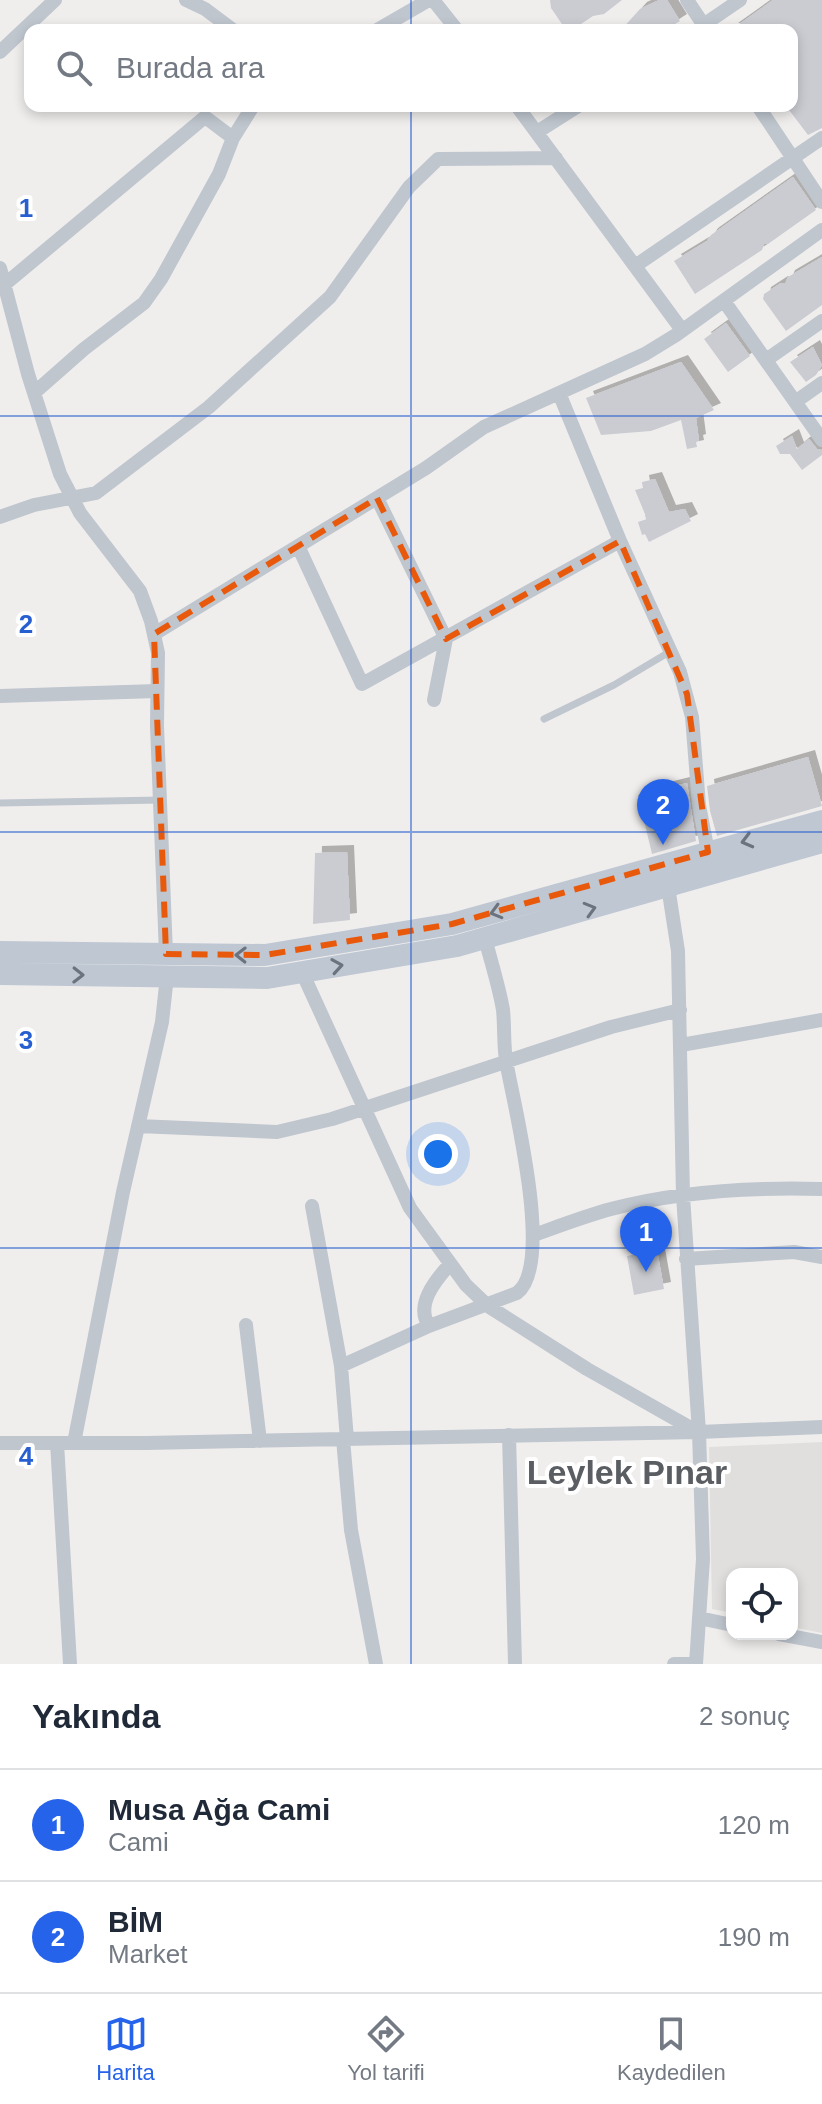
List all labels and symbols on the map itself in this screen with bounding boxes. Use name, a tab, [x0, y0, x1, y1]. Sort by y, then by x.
text: 1	[19, 193, 33, 223]
text: 2	[19, 609, 33, 639]
pin: 2	[637, 779, 689, 845]
one-way arrow	[740, 832, 754, 849]
one-way arrow	[490, 902, 504, 919]
one-way arrow	[583, 902, 597, 918]
one-way arrow	[234, 946, 247, 964]
one-way arrow	[330, 959, 344, 976]
one-way arrow	[72, 966, 85, 984]
text: 3	[19, 1025, 33, 1055]
your location	[418, 1134, 458, 1174]
pin: 1	[620, 1206, 672, 1272]
text: 4	[19, 1441, 34, 1471]
district label: Leylek Pınar	[527, 1453, 727, 1491]

